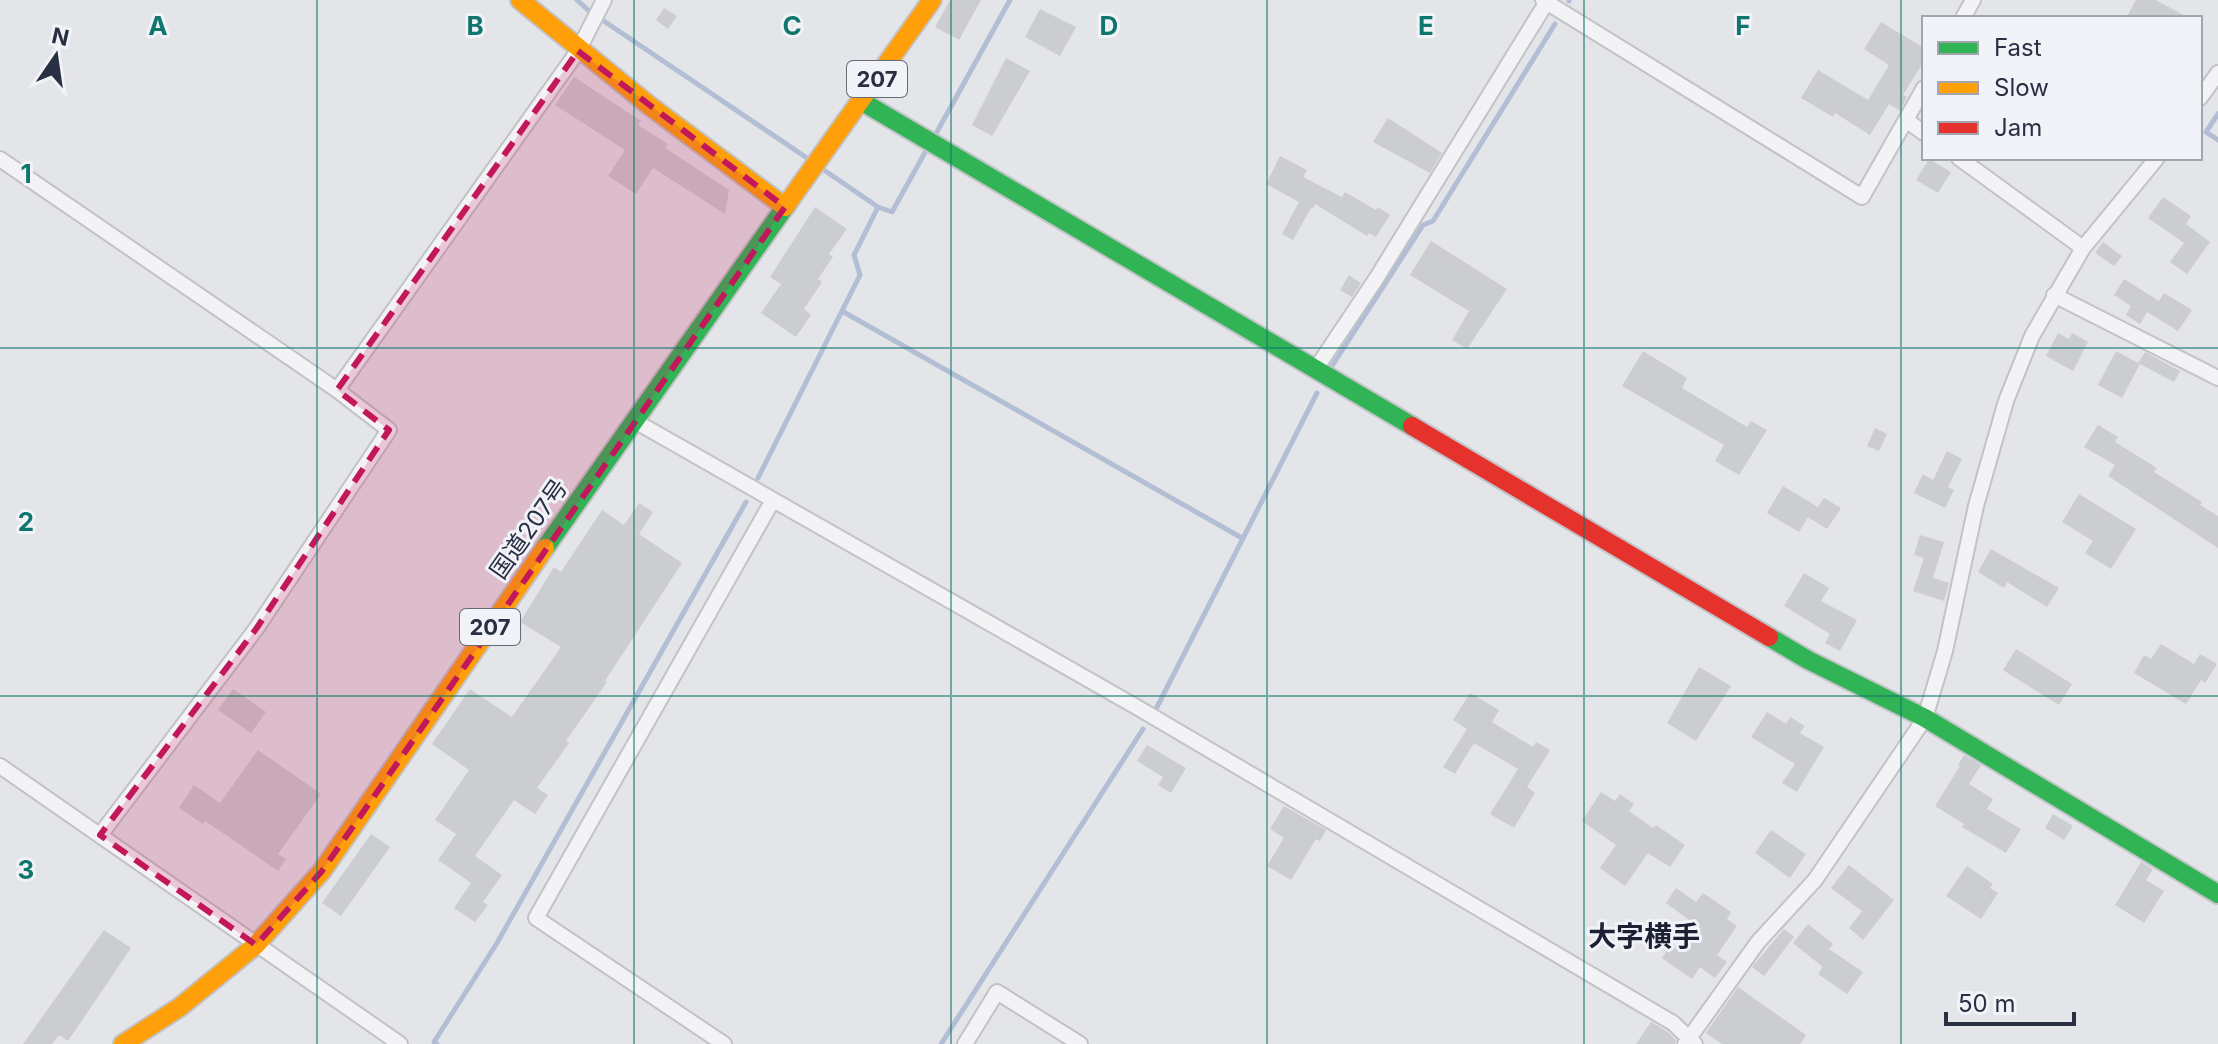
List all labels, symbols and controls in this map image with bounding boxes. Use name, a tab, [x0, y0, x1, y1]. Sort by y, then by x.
text: A	[148, 10, 168, 41]
text: B	[466, 10, 484, 41]
text: C	[782, 10, 802, 41]
text: D	[1100, 10, 1118, 41]
text: E	[1418, 10, 1434, 41]
text: F	[1735, 10, 1751, 41]
north arrow	[16, 16, 96, 96]
legend	[1922, 16, 2202, 160]
text: N	[49, 22, 72, 51]
text: Fast	[1994, 33, 2042, 62]
road number: 207	[847, 61, 907, 97]
text: Slow	[1994, 73, 2049, 102]
text: Jam	[1994, 113, 2042, 142]
text: 1	[20, 158, 32, 189]
street label: 国道207号	[484, 473, 573, 584]
text: 2	[18, 506, 34, 537]
road number: 207	[460, 609, 520, 645]
text: 3	[18, 854, 34, 885]
district label: 大字横手	[1588, 919, 1700, 953]
scale bar	[1946, 976, 2074, 1026]
text: 50 m	[1958, 989, 2016, 1018]

